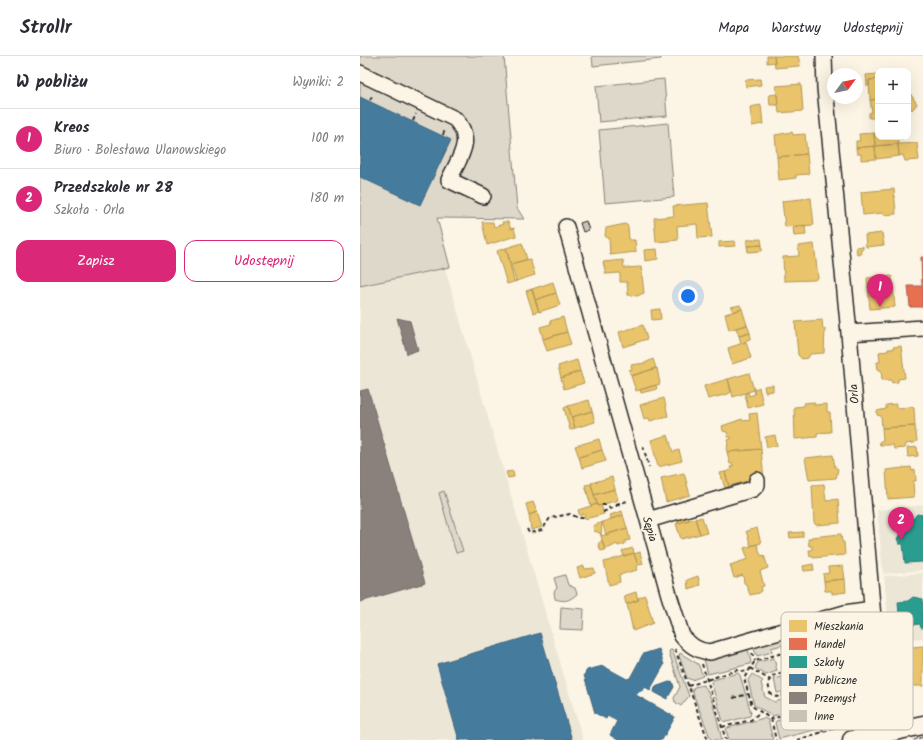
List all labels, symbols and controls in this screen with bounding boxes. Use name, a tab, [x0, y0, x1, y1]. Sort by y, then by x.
text: Strollr	[20, 13, 72, 43]
text: Mapa	[718, 17, 749, 39]
text: Warstwy	[771, 17, 821, 39]
text: Udostępnij	[843, 17, 903, 39]
north arrow	[827, 68, 863, 104]
map controls	[875, 68, 911, 140]
button: +	[875, 68, 911, 104]
text: W pobliżu	[16, 69, 87, 96]
text: Wyniki: 2	[293, 72, 344, 93]
button: −	[875, 104, 911, 140]
text: Kreos	[54, 116, 90, 140]
text: 1	[27, 128, 31, 149]
text: 100 m	[311, 128, 344, 149]
text: Biuro · Bolesława Ulanowskiego	[54, 140, 226, 161]
text: Przedszkole nr 28	[54, 176, 173, 200]
text: 2	[25, 188, 33, 209]
text: 180 m	[310, 188, 344, 209]
text: Szkoła · Orla	[54, 200, 124, 221]
button: Zapisz	[16, 240, 176, 282]
button: Udostępnij	[184, 240, 344, 282]
pin: 1	[867, 274, 893, 307]
your location	[678, 286, 698, 306]
street label: Orla	[844, 383, 865, 405]
pin: 2	[888, 507, 914, 540]
street label: Sępia	[637, 514, 662, 545]
legend	[781, 612, 913, 730]
text: Mieszkania	[814, 618, 864, 636]
text: Handel	[814, 636, 846, 654]
text: Szkoły	[814, 654, 845, 672]
text: Publiczne	[814, 672, 857, 690]
text: Przemysł	[814, 690, 857, 708]
text: Inne	[814, 708, 834, 726]

